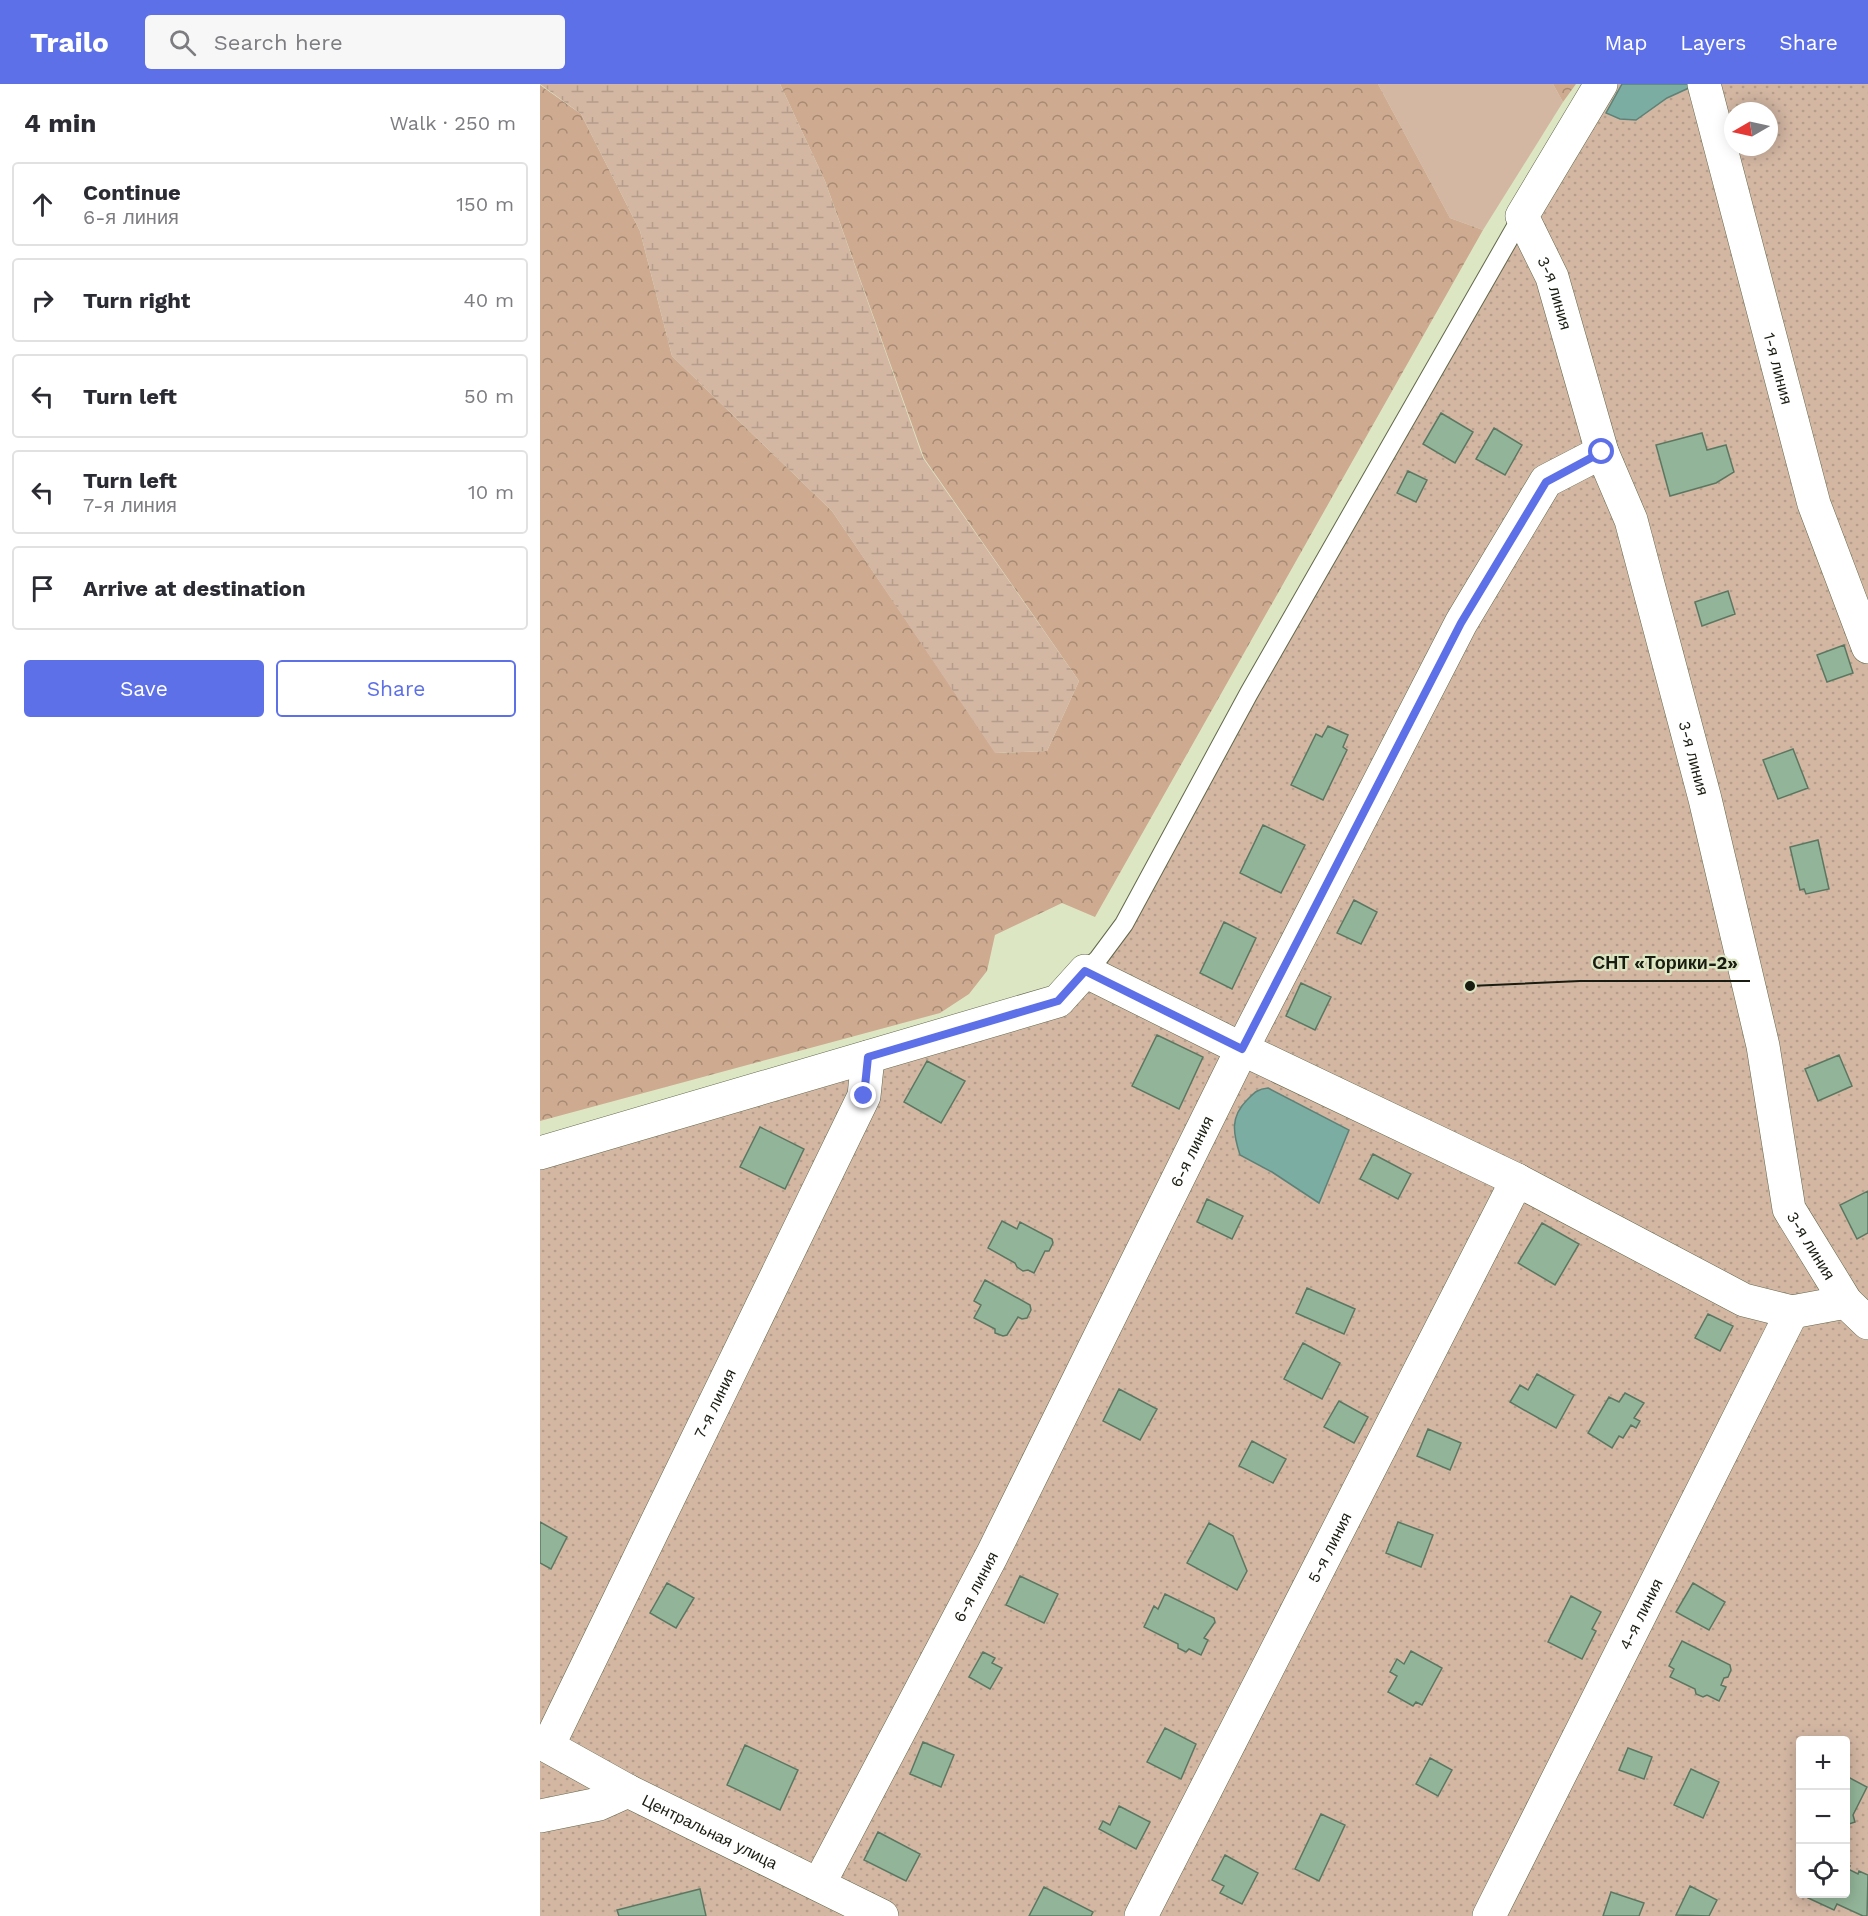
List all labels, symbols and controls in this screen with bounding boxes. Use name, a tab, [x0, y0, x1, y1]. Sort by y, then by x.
search box	[145, 15, 565, 69]
text: Trailo	[30, 26, 109, 59]
icon: search	[166, 26, 199, 59]
text: Search here	[214, 30, 343, 55]
text: Map	[1604, 30, 1647, 55]
text: Layers	[1680, 30, 1746, 55]
text: Share	[1779, 30, 1838, 55]
north arrow	[1724, 102, 1778, 156]
text: 4 min	[24, 108, 96, 138]
text: Walk · 250 m	[389, 111, 516, 135]
text: Continue	[83, 180, 181, 205]
icon: ahead	[26, 188, 59, 221]
text: 150 m	[456, 192, 514, 216]
text: 6-я линия	[83, 205, 179, 229]
street label: 3-я линия	[1533, 253, 1576, 332]
icon: right	[26, 284, 59, 317]
text: Turn right	[83, 288, 190, 313]
text: 40 m	[463, 288, 514, 312]
street label: 1-я линия	[1760, 331, 1796, 406]
icon: left	[26, 380, 59, 413]
text: Turn left	[83, 384, 177, 409]
text: 50 m	[464, 384, 514, 408]
route start	[1588, 438, 1614, 464]
text: Turn left	[83, 468, 177, 493]
icon: left	[26, 476, 59, 509]
text: 10 m	[468, 480, 514, 504]
text: 7-я линия	[83, 493, 177, 517]
icon: arrive	[26, 572, 59, 605]
text: Arrive at destination	[83, 576, 306, 601]
button: Save	[24, 660, 264, 717]
button: Share	[276, 660, 516, 717]
street label: 3-я линия	[1675, 719, 1713, 798]
callout: СНТ «Торики-2»	[1580, 945, 1750, 981]
text: СНТ «Торики-2»	[1592, 952, 1738, 973]
route end	[850, 1082, 876, 1108]
street label: 6-я линия	[1166, 1113, 1217, 1190]
street label: 3-я линия	[1783, 1208, 1839, 1283]
street label: 7-я линия	[690, 1366, 740, 1442]
street label: 5-я линия	[1304, 1509, 1356, 1586]
street label: 6-я линия	[950, 1548, 1002, 1625]
street label: 4-я линия	[1615, 1576, 1667, 1653]
map controls	[1796, 1736, 1850, 1898]
button: +	[1796, 1736, 1850, 1790]
street label: Центральная улица	[639, 1790, 780, 1873]
button: −	[1796, 1790, 1850, 1844]
button: locate	[1796, 1844, 1850, 1898]

